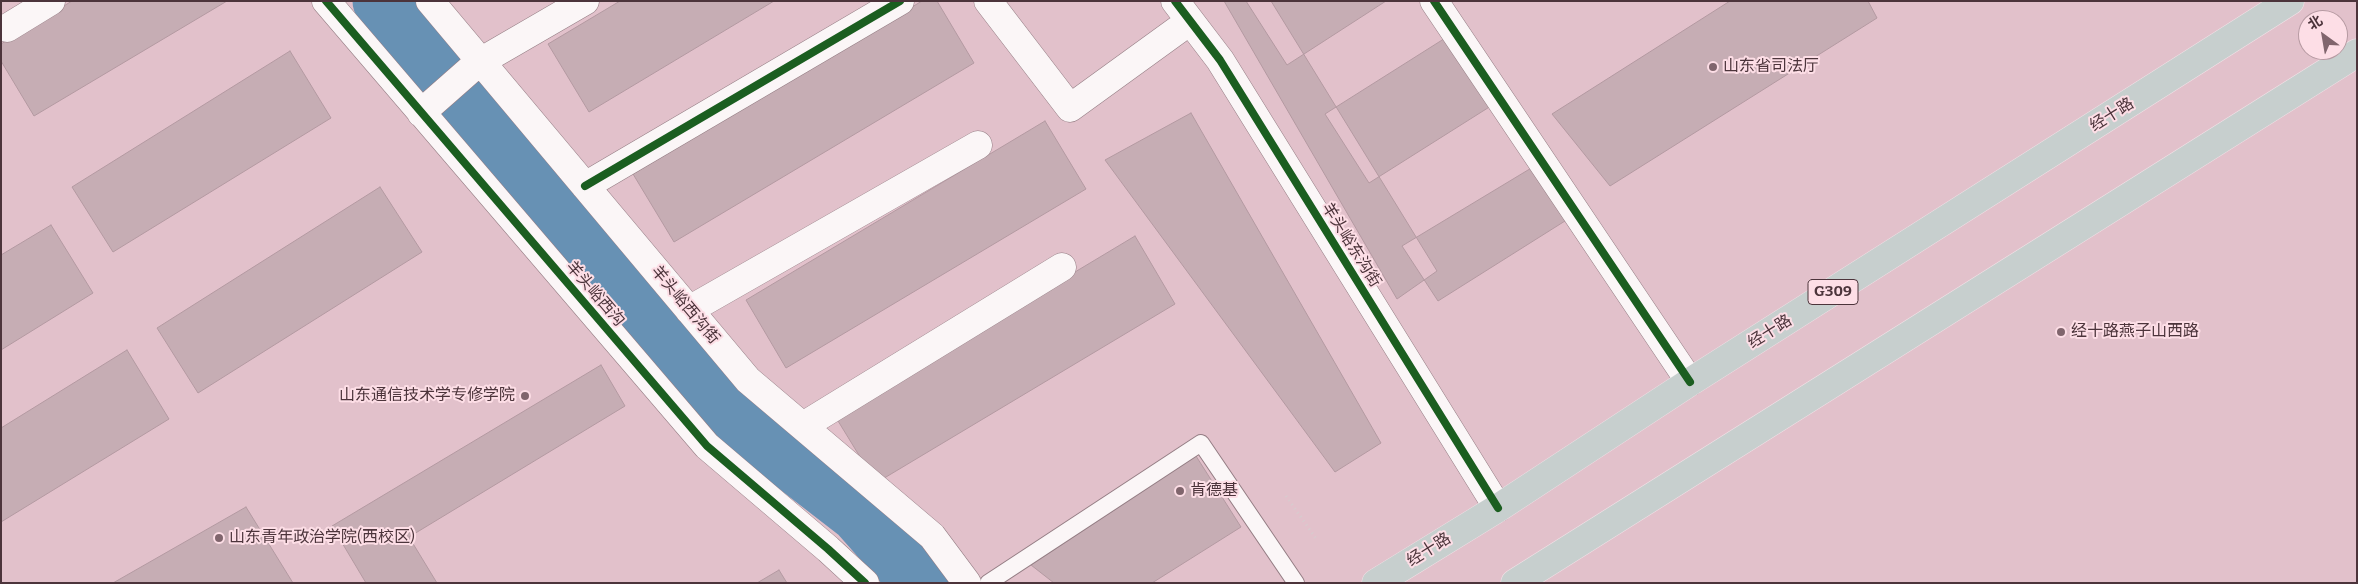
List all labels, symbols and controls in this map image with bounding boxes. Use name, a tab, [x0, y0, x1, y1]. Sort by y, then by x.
north arrow	[2298, 10, 2348, 60]
text: 北	[2305, 12, 2326, 34]
place label: 山东省司法厅	[1723, 57, 1819, 77]
marker: 山东省司法厅	[1707, 61, 1719, 73]
street label: 经十路	[2087, 94, 2137, 136]
street label: 羊头峪东沟街	[1317, 199, 1385, 291]
street label: 羊头峪西沟	[562, 258, 628, 330]
street label: 羊头峪西沟街	[647, 262, 723, 348]
road number: G309	[1808, 280, 1858, 304]
street label: 经十路	[1745, 311, 1795, 353]
place label: 经十路燕子山西路	[2071, 322, 2199, 342]
marker: 经十路燕子山西路	[2055, 326, 2067, 338]
place label: 山东通信技术学专修学院	[339, 386, 515, 406]
marker: 山东通信技术学专修学院	[519, 390, 531, 402]
place label: 肯德基	[1190, 481, 1238, 501]
marker: 肯德基	[1174, 485, 1186, 497]
place label: 山东青年政治学院(西校区)	[229, 528, 415, 548]
street label: 经十路	[1404, 529, 1454, 571]
marker: 山东青年政治学院(西校区)	[213, 532, 225, 544]

